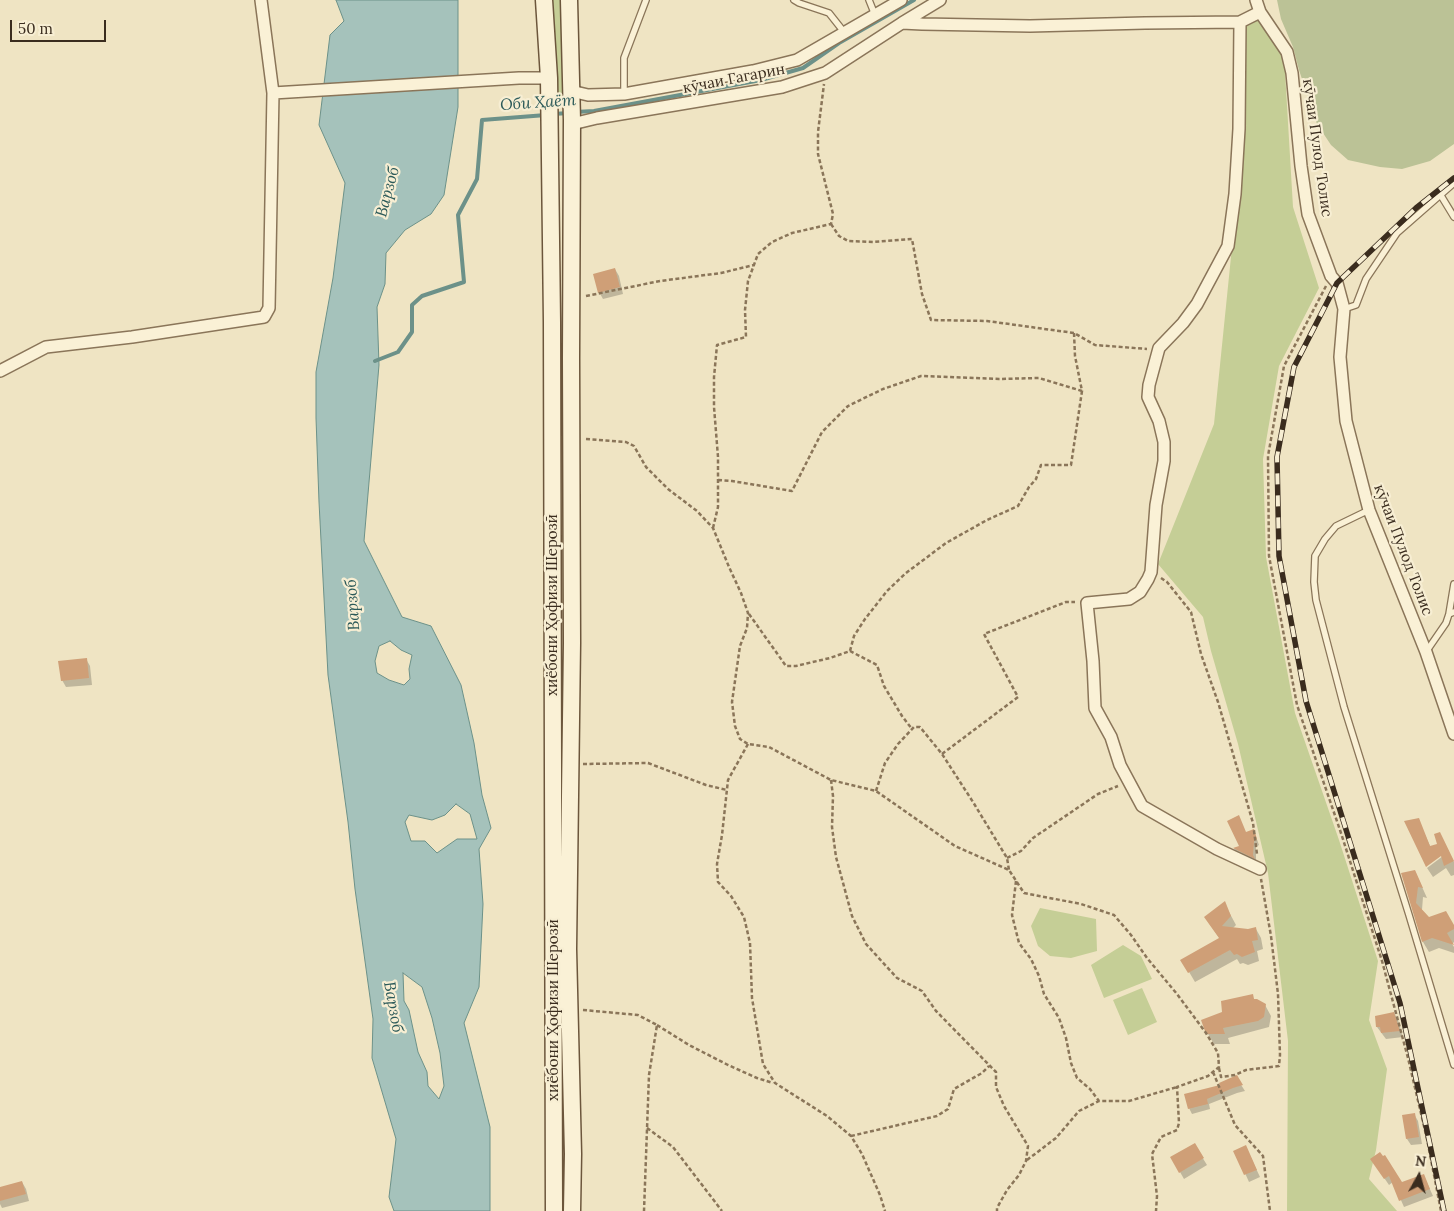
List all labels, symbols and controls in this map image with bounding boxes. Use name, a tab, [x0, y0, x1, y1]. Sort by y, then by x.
scale bar	[12, 10, 109, 42]
text: 50 m	[18, 19, 53, 38]
street label: кӯчаи Гагарин	[682, 60, 786, 98]
street label: кӯчаи Пулод Толис	[1298, 78, 1336, 218]
water label: Оби Ҳаёт	[500, 91, 576, 115]
water label: Варзоб	[372, 165, 404, 219]
street label: кӯчаи Пулод Толис	[1370, 482, 1436, 618]
street label: хиёбони Ҳофизи Шерозӣ	[544, 514, 562, 696]
water label: Варзоб	[342, 579, 364, 631]
street label: хиёбони Ҳофизи Шерозӣ	[545, 919, 563, 1101]
water label: Варзоб	[379, 980, 407, 1034]
north arrow	[1394, 1151, 1444, 1201]
text: N	[1414, 1152, 1427, 1171]

